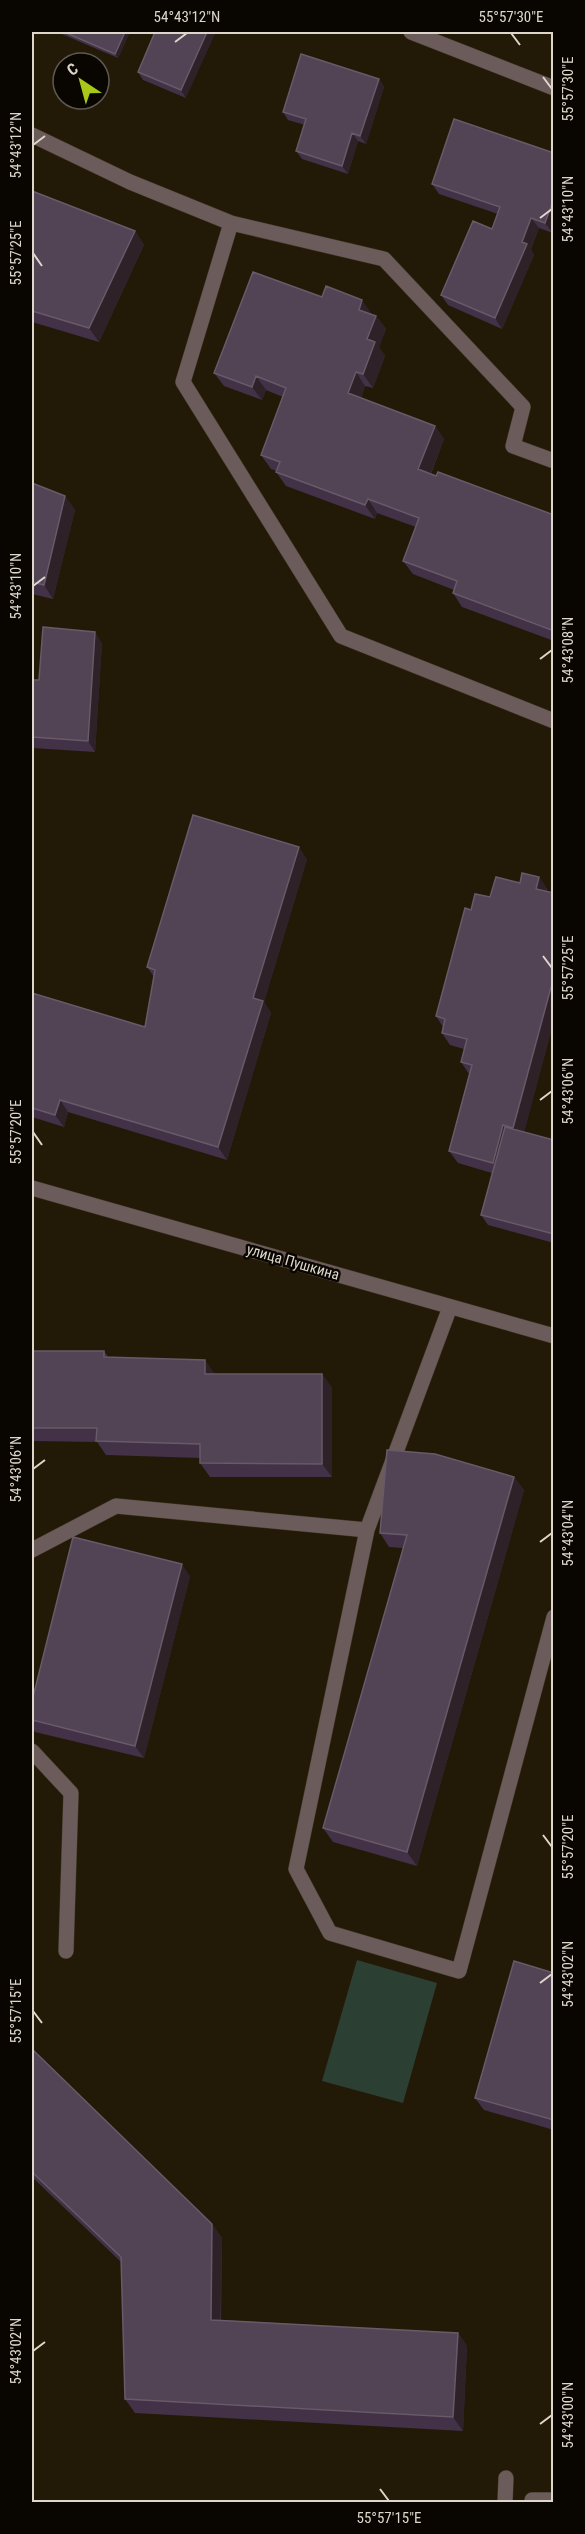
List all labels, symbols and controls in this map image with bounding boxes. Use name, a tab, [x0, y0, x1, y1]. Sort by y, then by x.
text: 54°43'12"N	[154, 8, 220, 26]
text: 55°57'30"E	[479, 8, 543, 26]
north arrow	[51, 51, 111, 111]
text: 55°57'30"E	[559, 57, 577, 121]
text: С	[63, 59, 82, 80]
text: 54°43'12"N	[7, 112, 25, 178]
text: 54°43'10"N	[559, 176, 577, 242]
text: 55°57'25"E	[7, 221, 25, 285]
text: 54°43'10"N	[7, 553, 25, 619]
text: 54°43'08"N	[559, 617, 577, 683]
text: 55°57'25"E	[559, 936, 577, 1000]
text: 54°43'06"N	[559, 1058, 577, 1124]
text: 55°57'20"E	[7, 1100, 25, 1164]
street label: улица Пушкина	[245, 1240, 341, 1284]
text: 54°43'06"N	[7, 1436, 25, 1502]
text: 54°43'04"N	[559, 1500, 577, 1566]
text: 55°57'20"E	[559, 1815, 577, 1879]
text: 54°43'02"N	[559, 1941, 577, 2007]
text: 55°57'15"E	[7, 1979, 25, 2043]
text: 54°43'02"N	[7, 2318, 25, 2384]
text: 54°43'00"N	[559, 2382, 577, 2448]
text: 55°57'15"E	[357, 2509, 421, 2527]

